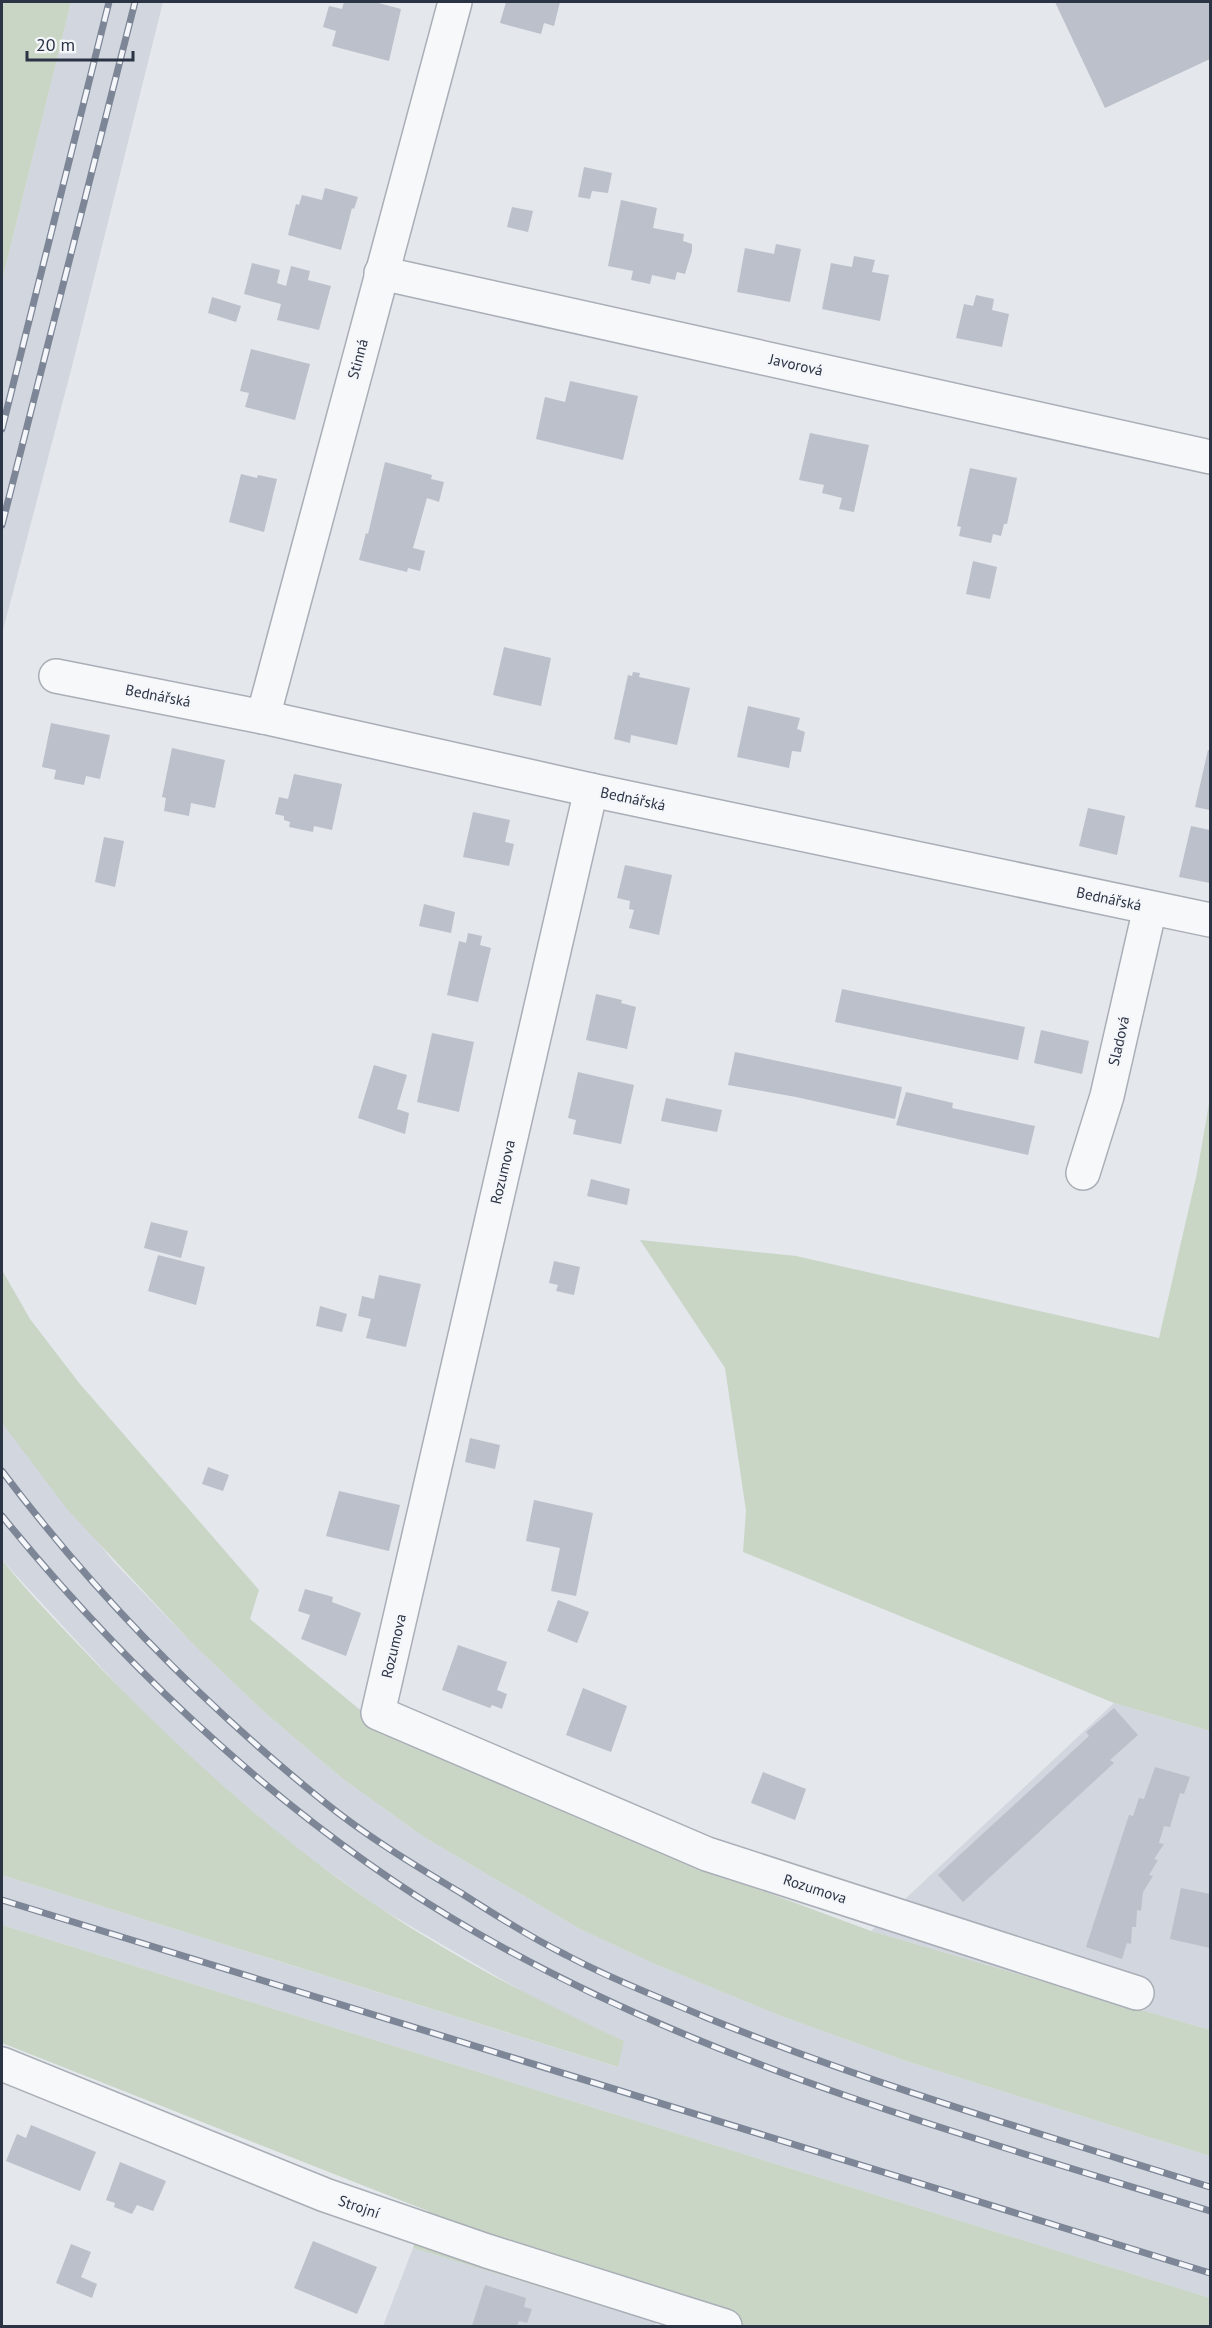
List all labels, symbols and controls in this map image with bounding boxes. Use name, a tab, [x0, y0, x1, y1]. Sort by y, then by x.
scale bar	[27, 24, 134, 62]
text: 20 m	[36, 33, 75, 56]
street label: Stinná	[343, 337, 372, 381]
street label: Javorová	[766, 349, 825, 380]
street label: Bednářská	[124, 680, 192, 711]
street label: Bednářská	[599, 782, 667, 815]
street label: Bednářská	[1075, 882, 1143, 915]
street label: Sladová	[1104, 1014, 1133, 1068]
street label: Rozumova	[486, 1138, 519, 1206]
street label: Rozumova	[377, 1612, 410, 1680]
street label: Rozumova	[781, 1869, 849, 1908]
street label: Strojní	[336, 2191, 382, 2222]

